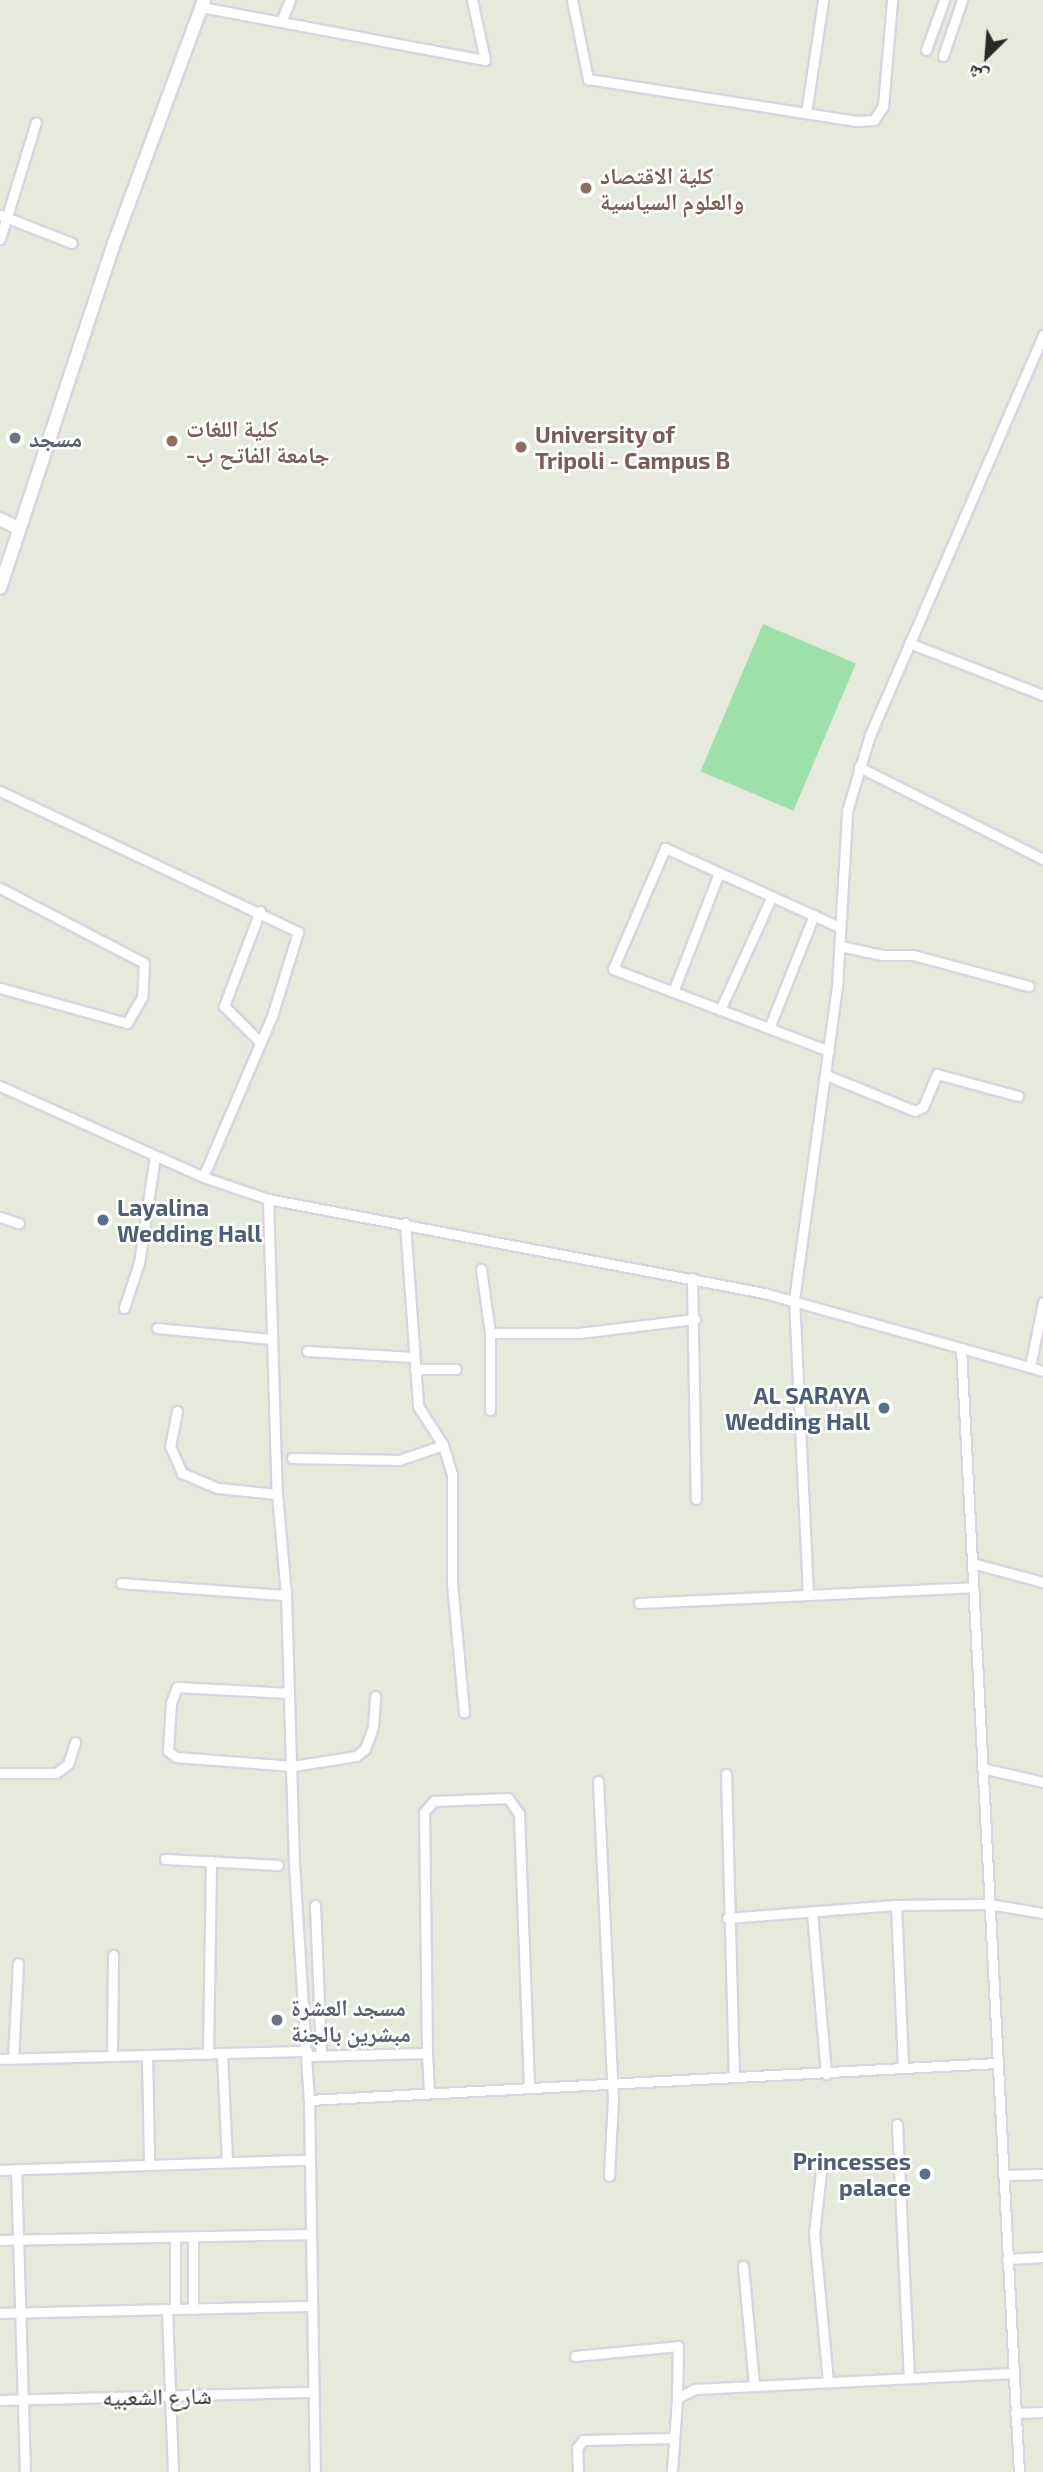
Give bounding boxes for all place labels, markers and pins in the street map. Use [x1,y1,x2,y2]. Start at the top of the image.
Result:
place label: كلية الاقتصاد والعلوم السياسية [600,161,744,215]
marker: كلية الاقتصاد والعلوم السياسية [578,180,594,196]
place label: كلية اللغات -جامعة الفاتح ب [186,414,330,468]
place label: University of Tripoli - Campus B [535,420,730,474]
place label: مسجد [29,424,82,452]
marker: مسجد [7,430,23,446]
marker: كلية اللغات -جامعة الفاتح ب [164,433,180,449]
marker: University of Tripoli - Campus B [513,439,529,455]
place label: Layalina Wedding Hall [117,1193,262,1247]
marker: Layalina Wedding Hall [95,1212,111,1228]
place label: AL SARAYA Wedding Hall [725,1381,870,1435]
marker: AL SARAYA Wedding Hall [876,1400,892,1416]
place label: مسجد العشرة مبشرين بالجنة [291,1993,411,2047]
marker: مسجد العشرة مبشرين بالجنة [269,2012,285,2028]
place label: Princesses palace [793,2147,911,2201]
marker: Princesses palace [917,2166,933,2182]

